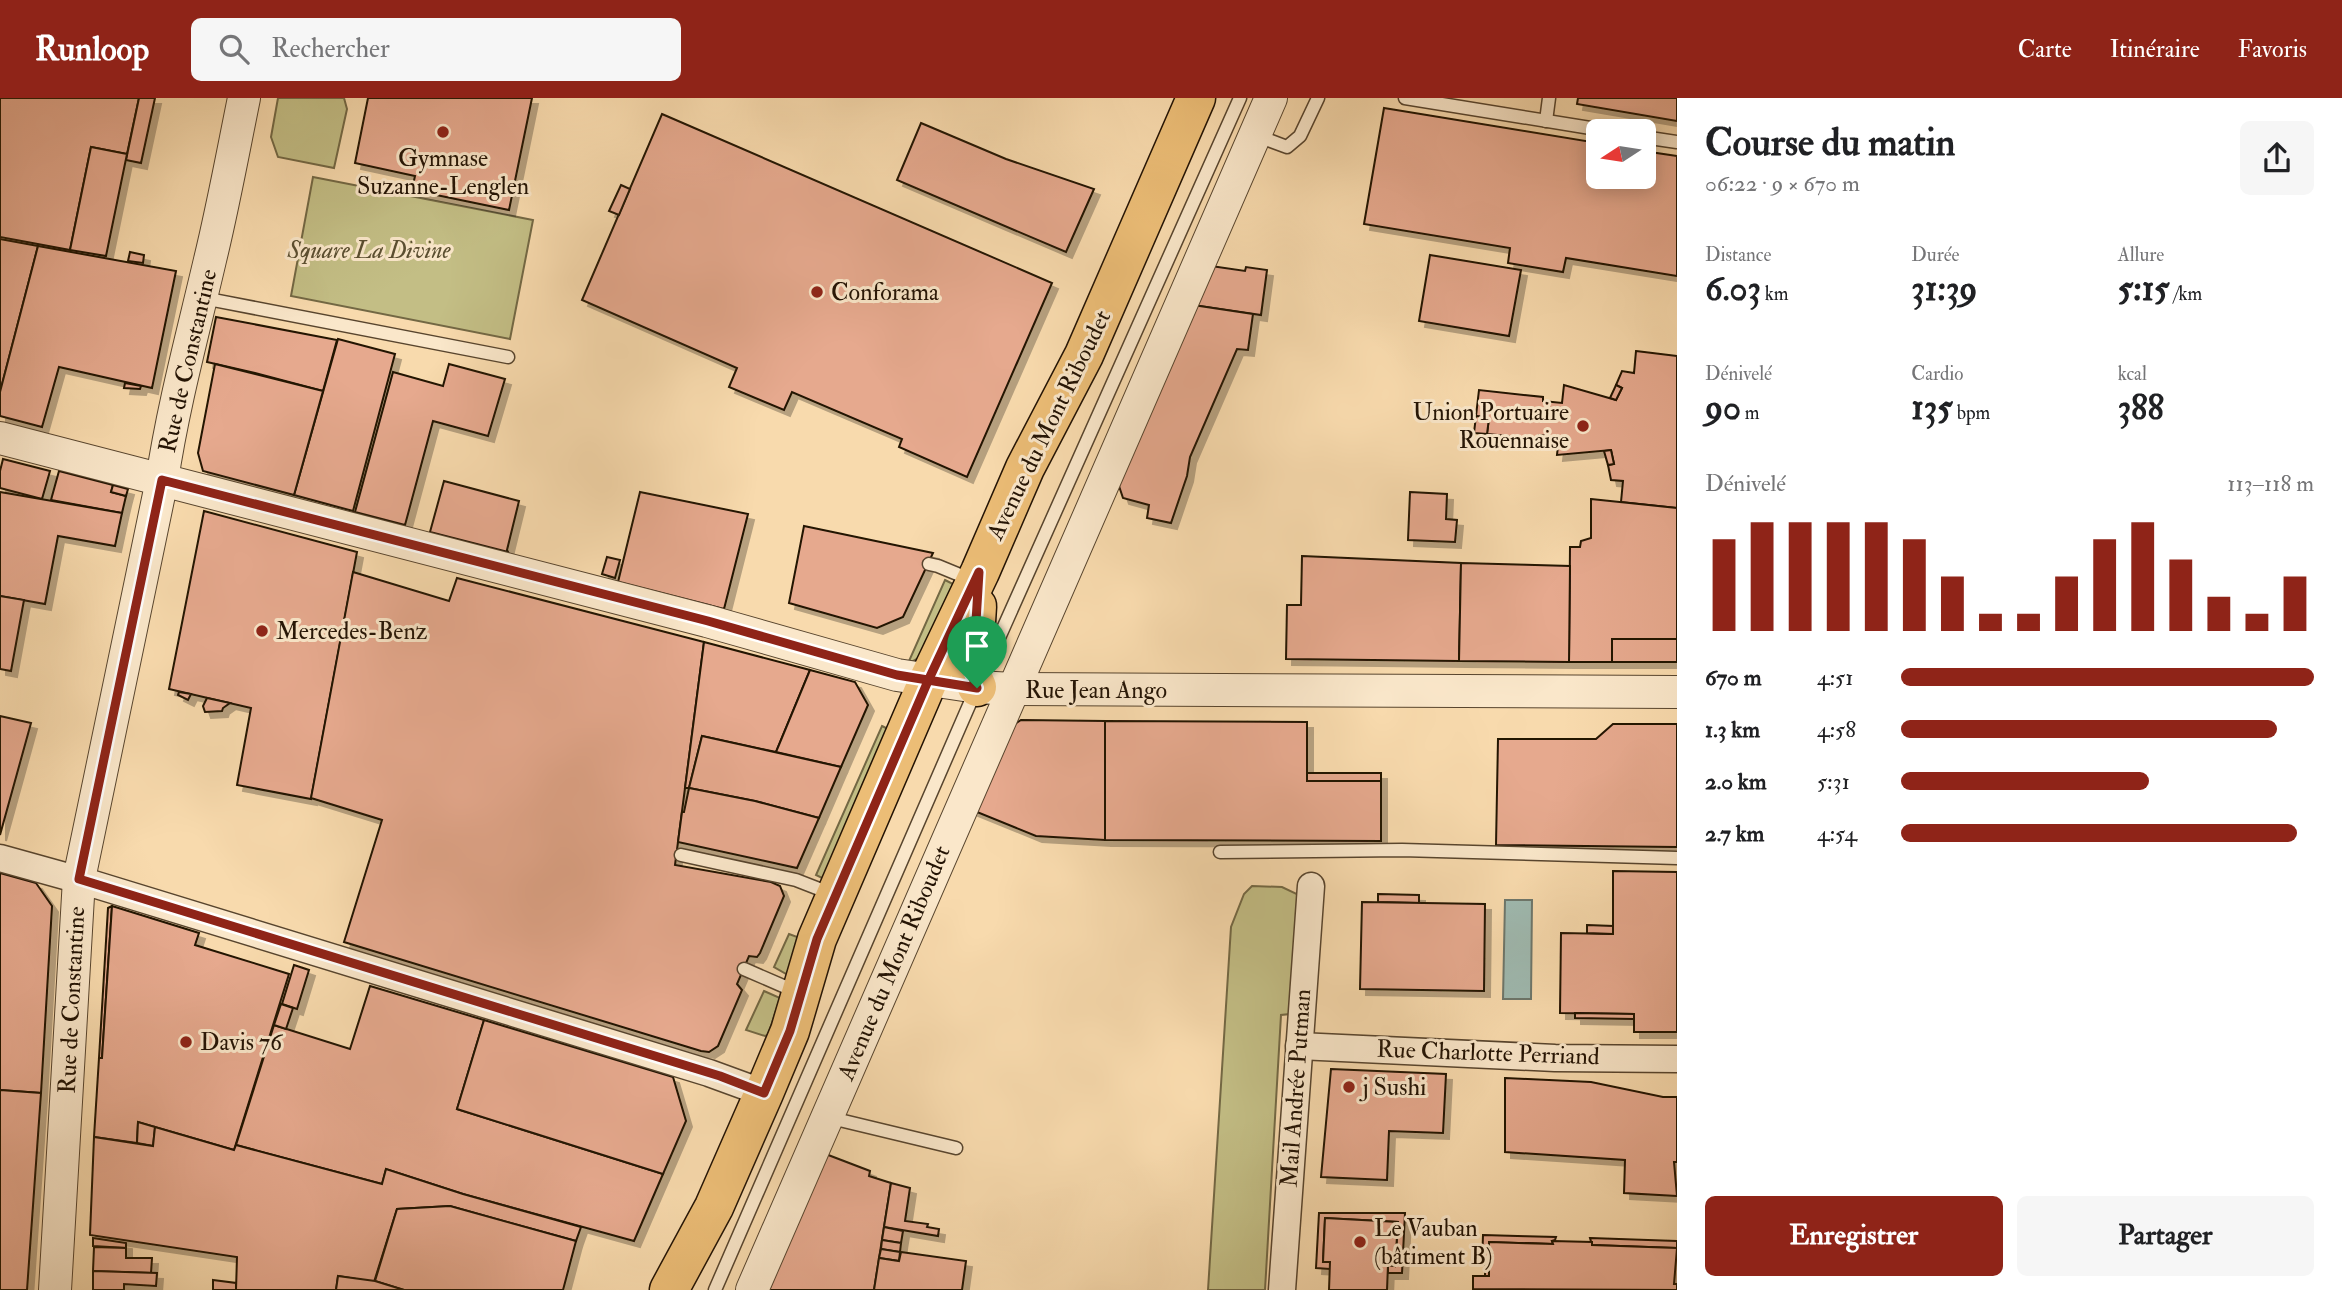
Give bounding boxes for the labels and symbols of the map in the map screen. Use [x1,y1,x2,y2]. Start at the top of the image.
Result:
north arrow [1586,119,1656,189]
marker: Gymnase Suzanne-Lenglen [435,124,451,140]
place label: Gymnase Suzanne-Lenglen [357,143,529,202]
park label: Square La Divine [286,235,452,266]
street label: Rue de Constantine [152,266,224,456]
place label: Conforama [831,277,940,308]
marker: Conforama [809,284,825,300]
street label: Avenue du Mont Riboudet [979,305,1118,546]
place label: Union Portuaire Rouennaise [1413,397,1569,456]
marker: Union Portuaire Rouennaise [1575,418,1591,434]
place label: Mercedes-Benz [276,616,428,647]
pin [947,616,1007,688]
marker: Mercedes-Benz [254,623,270,639]
street label: Rue Jean Ango [1025,675,1167,706]
street label: Avenue du Mont Riboudet [830,841,958,1086]
street label: Rue de Constantine [52,906,92,1094]
street label: Mail Andrée Putman [1274,988,1318,1188]
place label: Davis 76 [200,1027,284,1058]
marker: Davis 76 [178,1034,194,1050]
street label: Rue Charlotte Perriand [1376,1034,1600,1072]
place label: j Sushi [1359,1072,1426,1103]
marker: j Sushi [1341,1079,1357,1095]
place label: Le Vauban (bâtiment B) [1374,1213,1492,1272]
marker: Le Vauban (bâtiment B) [1352,1234,1368,1250]

